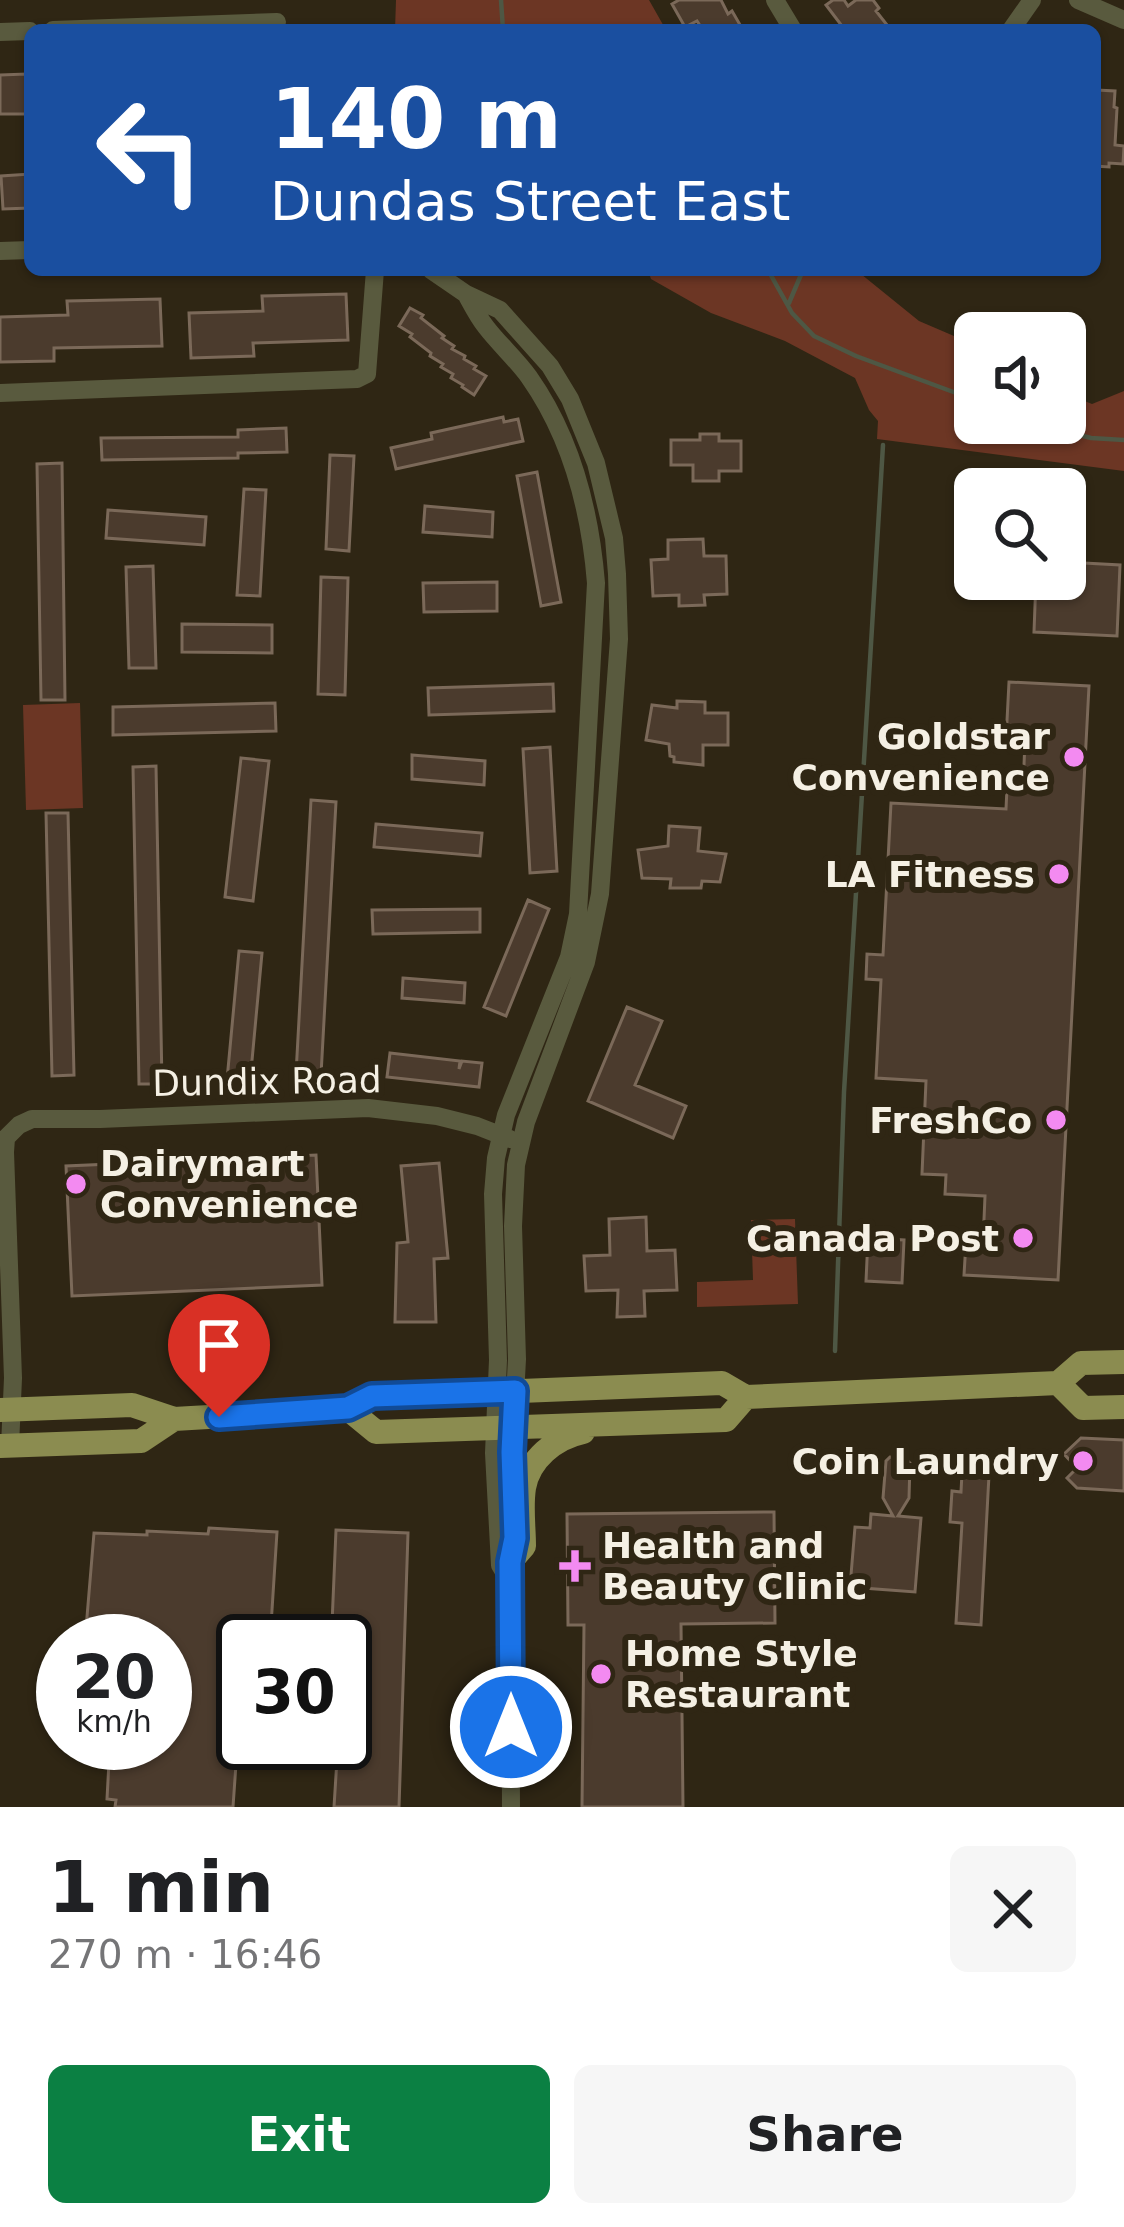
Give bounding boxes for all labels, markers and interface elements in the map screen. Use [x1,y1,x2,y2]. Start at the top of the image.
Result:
text: 140 m [270,70,562,168]
icon: left [72,72,228,228]
text: Dundas Street East [270,170,790,233]
map controls [954,312,1086,600]
button: sound [954,312,1086,444]
button: search [954,468,1086,600]
place label: Goldstar Convenience [792,716,1050,798]
marker: Goldstar Convenience [1061,744,1087,770]
place label: LA Fitness [825,854,1035,895]
marker: LA Fitness [1046,861,1072,887]
street label: Dundix Road [152,1059,382,1104]
place label: FreshCo [869,1100,1032,1141]
marker: FreshCo [1043,1107,1069,1133]
place label: Dairymart Convenience [100,1143,358,1225]
marker: Dairymart Convenience [63,1171,89,1197]
place label: Canada Post [746,1218,999,1259]
marker: Canada Post [1010,1225,1036,1251]
pin [168,1294,270,1417]
icon: arrive [186,1312,252,1378]
place label: Coin Laundry [792,1441,1059,1482]
marker: Coin Laundry [1070,1448,1096,1474]
place label: Health and Beauty Clinic [602,1525,867,1607]
marker: Health and Beauty Clinic [559,1550,591,1582]
speed limit sign: 30 [216,1614,372,1770]
place label: Home Style Restaurant [625,1633,858,1715]
text: 20 [72,1642,156,1712]
marker: Home Style Restaurant [588,1661,614,1687]
position arrow [448,1664,574,1790]
text: km/h [76,1704,152,1739]
text: 1 min [48,1845,274,1929]
button: close [950,1846,1076,1972]
text: 270 m · 16:46 [48,1932,322,1977]
button: Exit [48,2065,550,2203]
button: Share [574,2065,1076,2203]

